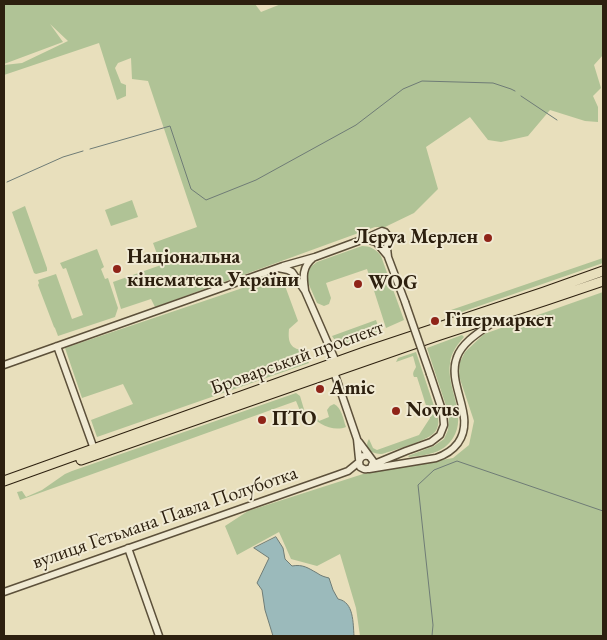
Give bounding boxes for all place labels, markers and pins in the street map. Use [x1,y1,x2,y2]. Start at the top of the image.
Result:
place label: Леруа Мерлен [354,226,478,250]
marker: Леруа Мерлен [482,232,494,244]
place label: Національна кінематека України [127,246,299,293]
marker: Національна кінематека України [111,263,123,275]
place label: WOG [368,272,418,296]
marker: WOG [352,278,364,290]
place label: Гіпермаркет [445,309,553,333]
marker: Гіпермаркет [429,315,441,327]
place label: Amic [330,377,375,401]
marker: Amic [314,383,326,395]
place label: Novus [406,399,459,423]
marker: Novus [390,405,402,417]
place label: ПТО [272,408,316,432]
marker: ПТО [256,414,268,426]

